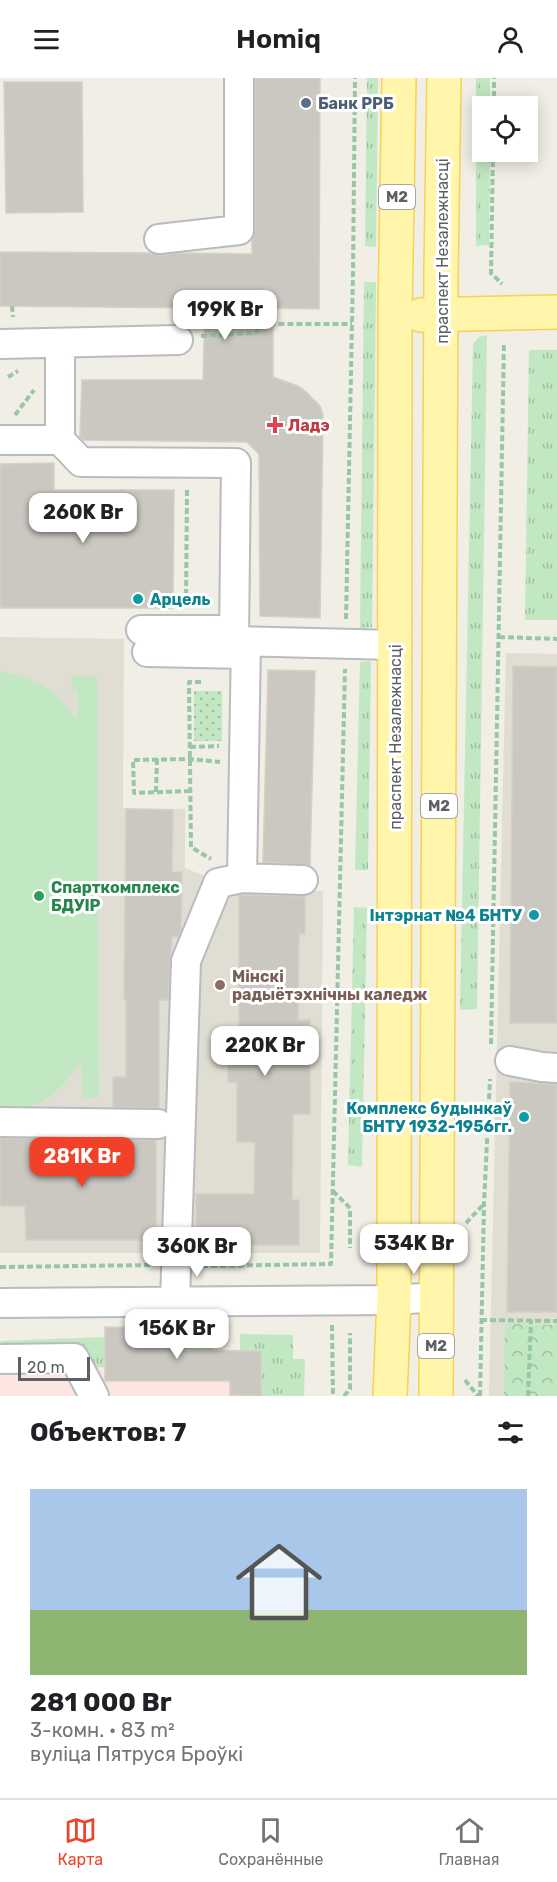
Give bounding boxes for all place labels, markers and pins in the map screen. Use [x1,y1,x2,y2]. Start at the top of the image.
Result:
place label: Банк РРБ [318,94,394,113]
marker: Банк РРБ [299,96,313,110]
pin: 199K Br [170,290,280,341]
marker: Ладэ [266,416,284,434]
place label: Ладэ [288,416,330,435]
pin: 260K Br [28,493,138,544]
place label: Арцель [150,590,210,609]
marker: Арцель [131,592,145,606]
place label: Спарткомплекс БДУІР [51,878,180,915]
marker: Спарткомплекс БДУІР [32,889,46,903]
place label: Інтэрнат №4 БНТУ [370,906,523,925]
marker: Інтэрнат №4 БНТУ [527,908,541,922]
place label: Мінскі радыётэхнічны каледж [232,967,428,1004]
marker: Мінскі радыётэхнічны каледж [213,978,227,992]
pin: 220K Br [210,1026,320,1077]
place label: Комплекс будынкаў БНТУ 1932-1956гг. [346,1099,513,1136]
marker: Комплекс будынкаў БНТУ 1932-1956гг. [517,1110,531,1124]
pin: 281K Br [27,1137,137,1188]
pin: 534K Br [359,1224,469,1275]
pin: 360K Br [142,1227,252,1278]
pin: 156K Br [122,1309,232,1360]

